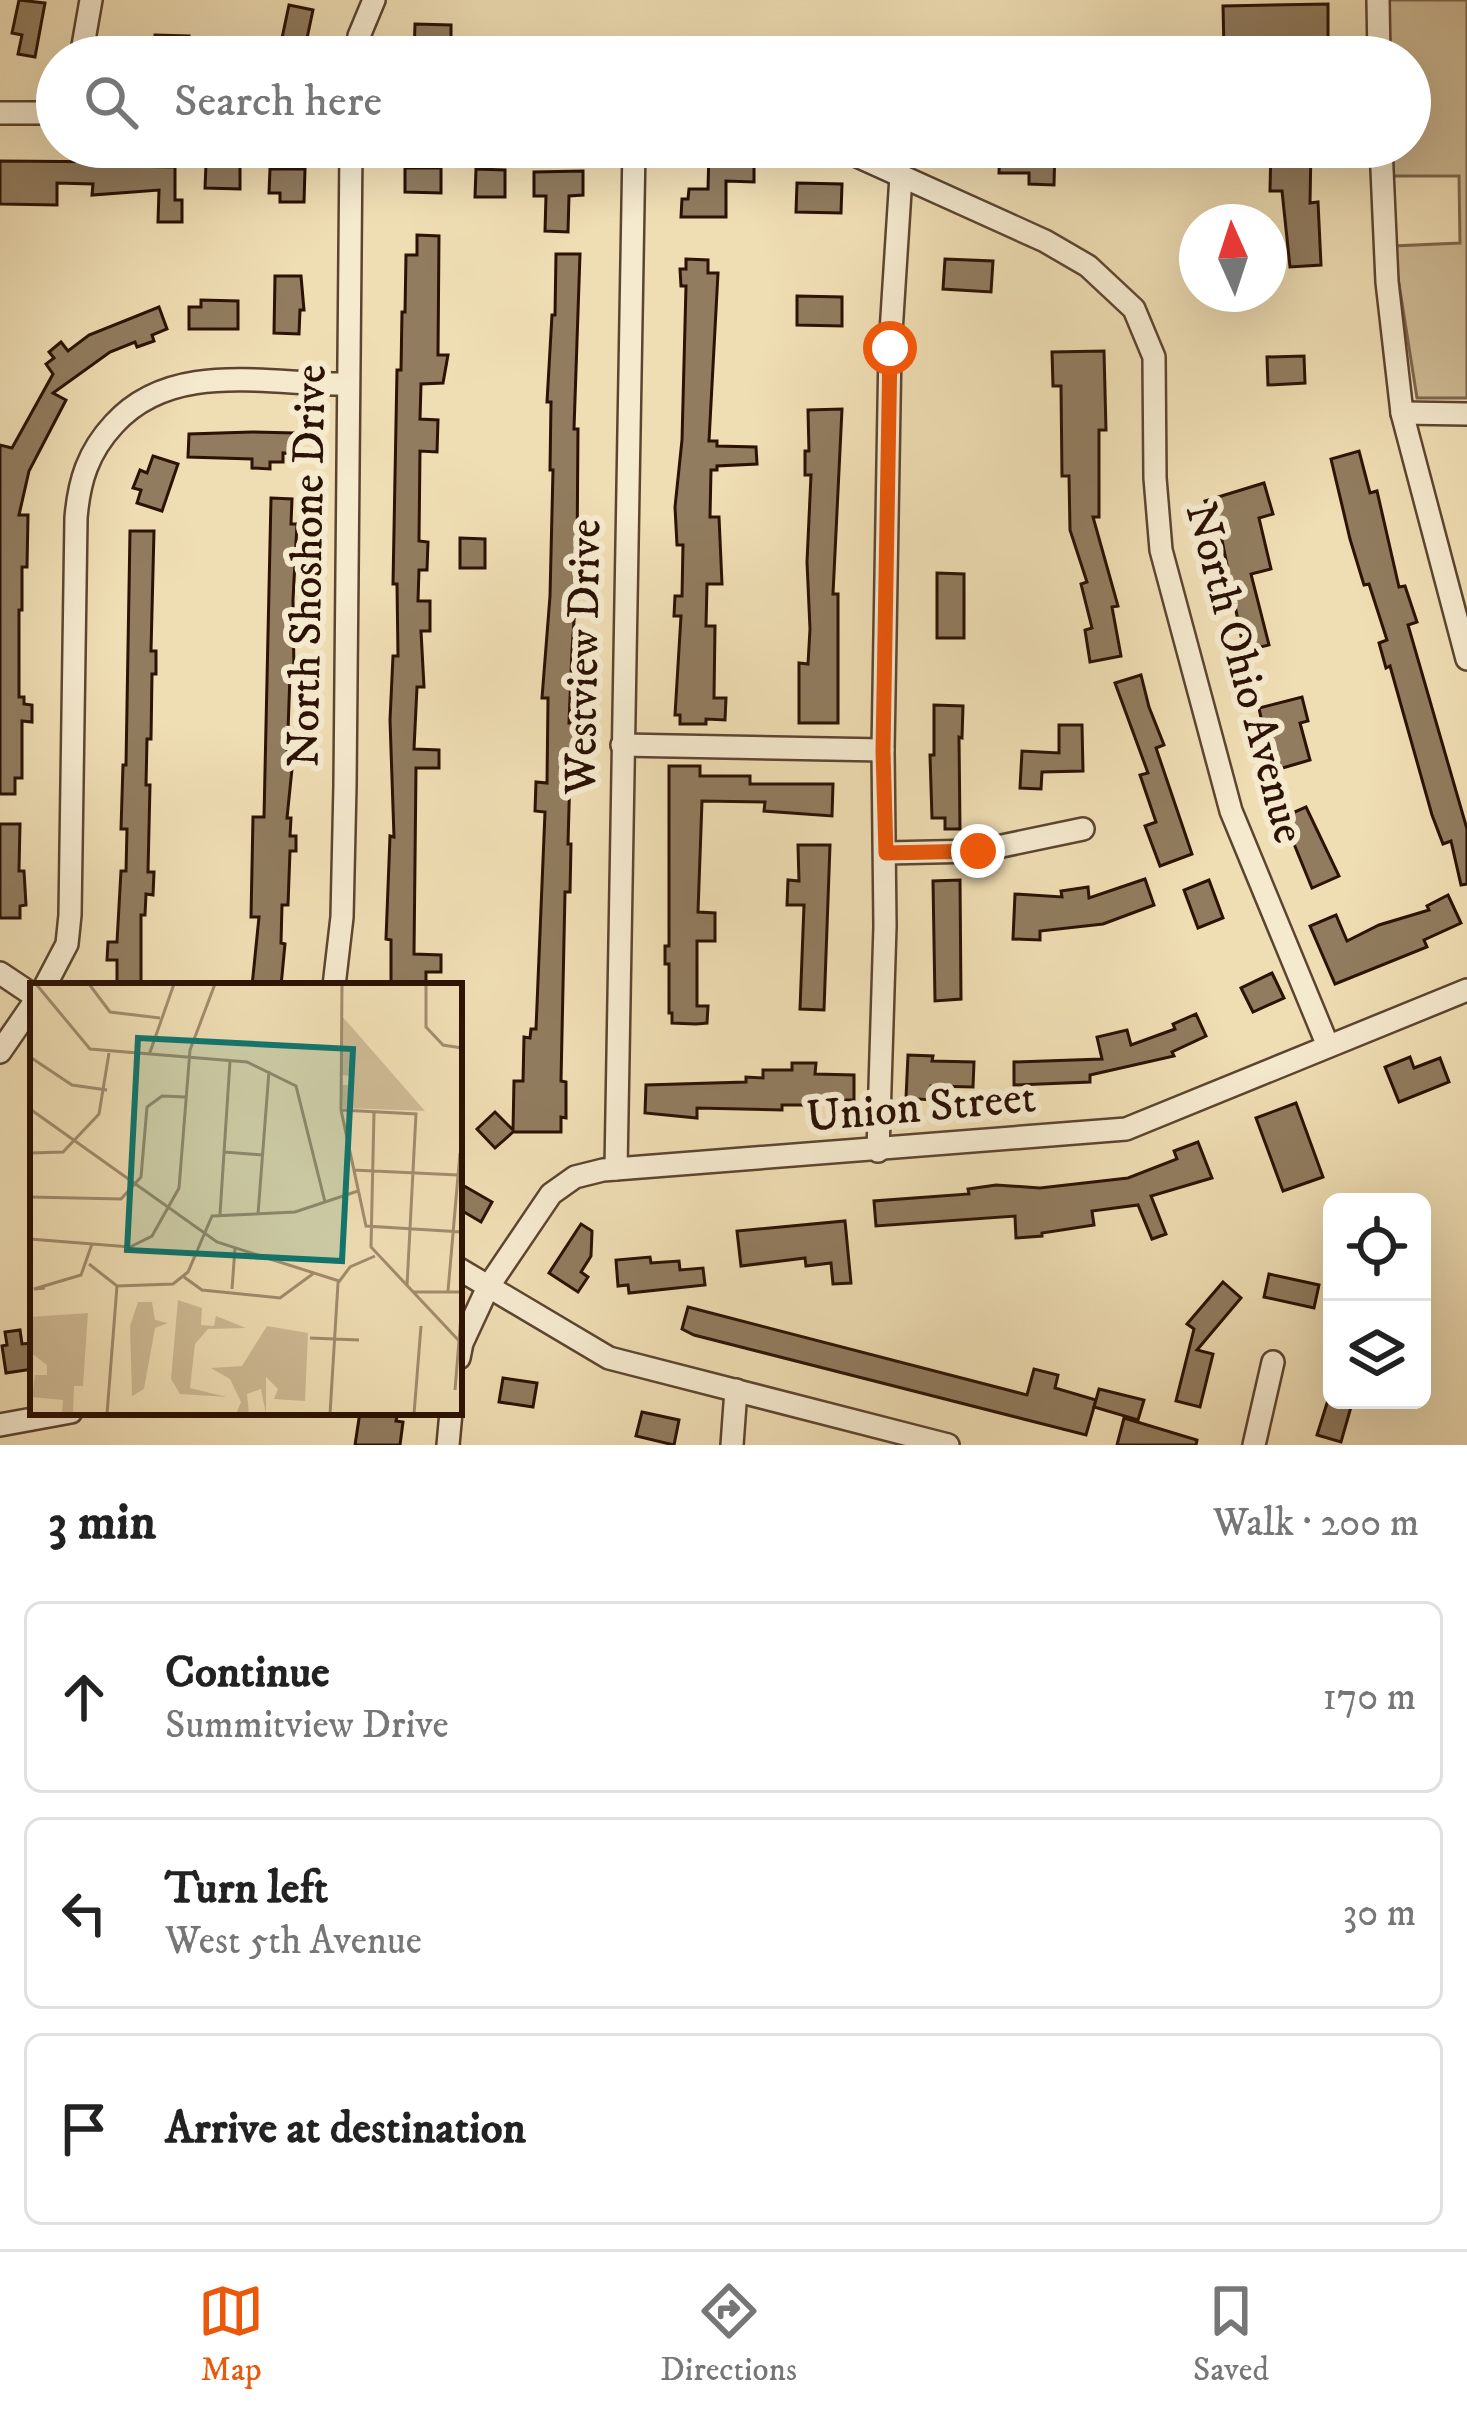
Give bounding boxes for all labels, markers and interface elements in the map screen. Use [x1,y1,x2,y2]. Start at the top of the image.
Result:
search box [36,36,1431,168]
icon: search [78,69,144,135]
text: Search here [174,74,382,130]
north arrow [1179,204,1287,312]
route start [863,321,917,375]
street label: North Shoshone Drive [276,364,340,768]
street label: North Ohio Avenue [1172,497,1316,849]
street label: Westview Drive [554,519,614,796]
route end [951,824,1005,878]
inset map [30,983,462,1415]
street label: Union Street [804,1070,1038,1146]
map controls [1323,1193,1431,1409]
button: locate [1323,1193,1431,1301]
button: layers [1323,1301,1431,1409]
text: 3 min [48,1491,156,1555]
text: Walk · 200 m [1213,1499,1419,1548]
text: Continue [165,1645,330,1701]
icon: ahead [51,1664,117,1730]
text: 170 m [1322,1673,1416,1722]
text: Summitview Drive [165,1701,449,1750]
text: Turn left [165,1861,328,1917]
icon: left [51,1880,117,1946]
text: 30 m [1343,1889,1416,1938]
text: West 5th Avenue [165,1917,422,1966]
icon: arrive [51,2096,117,2162]
text: Arrive at destination [165,2101,526,2157]
tab: Map [198,2278,264,2391]
tab: Directions [660,2278,797,2391]
tab: Saved [1193,2278,1269,2391]

